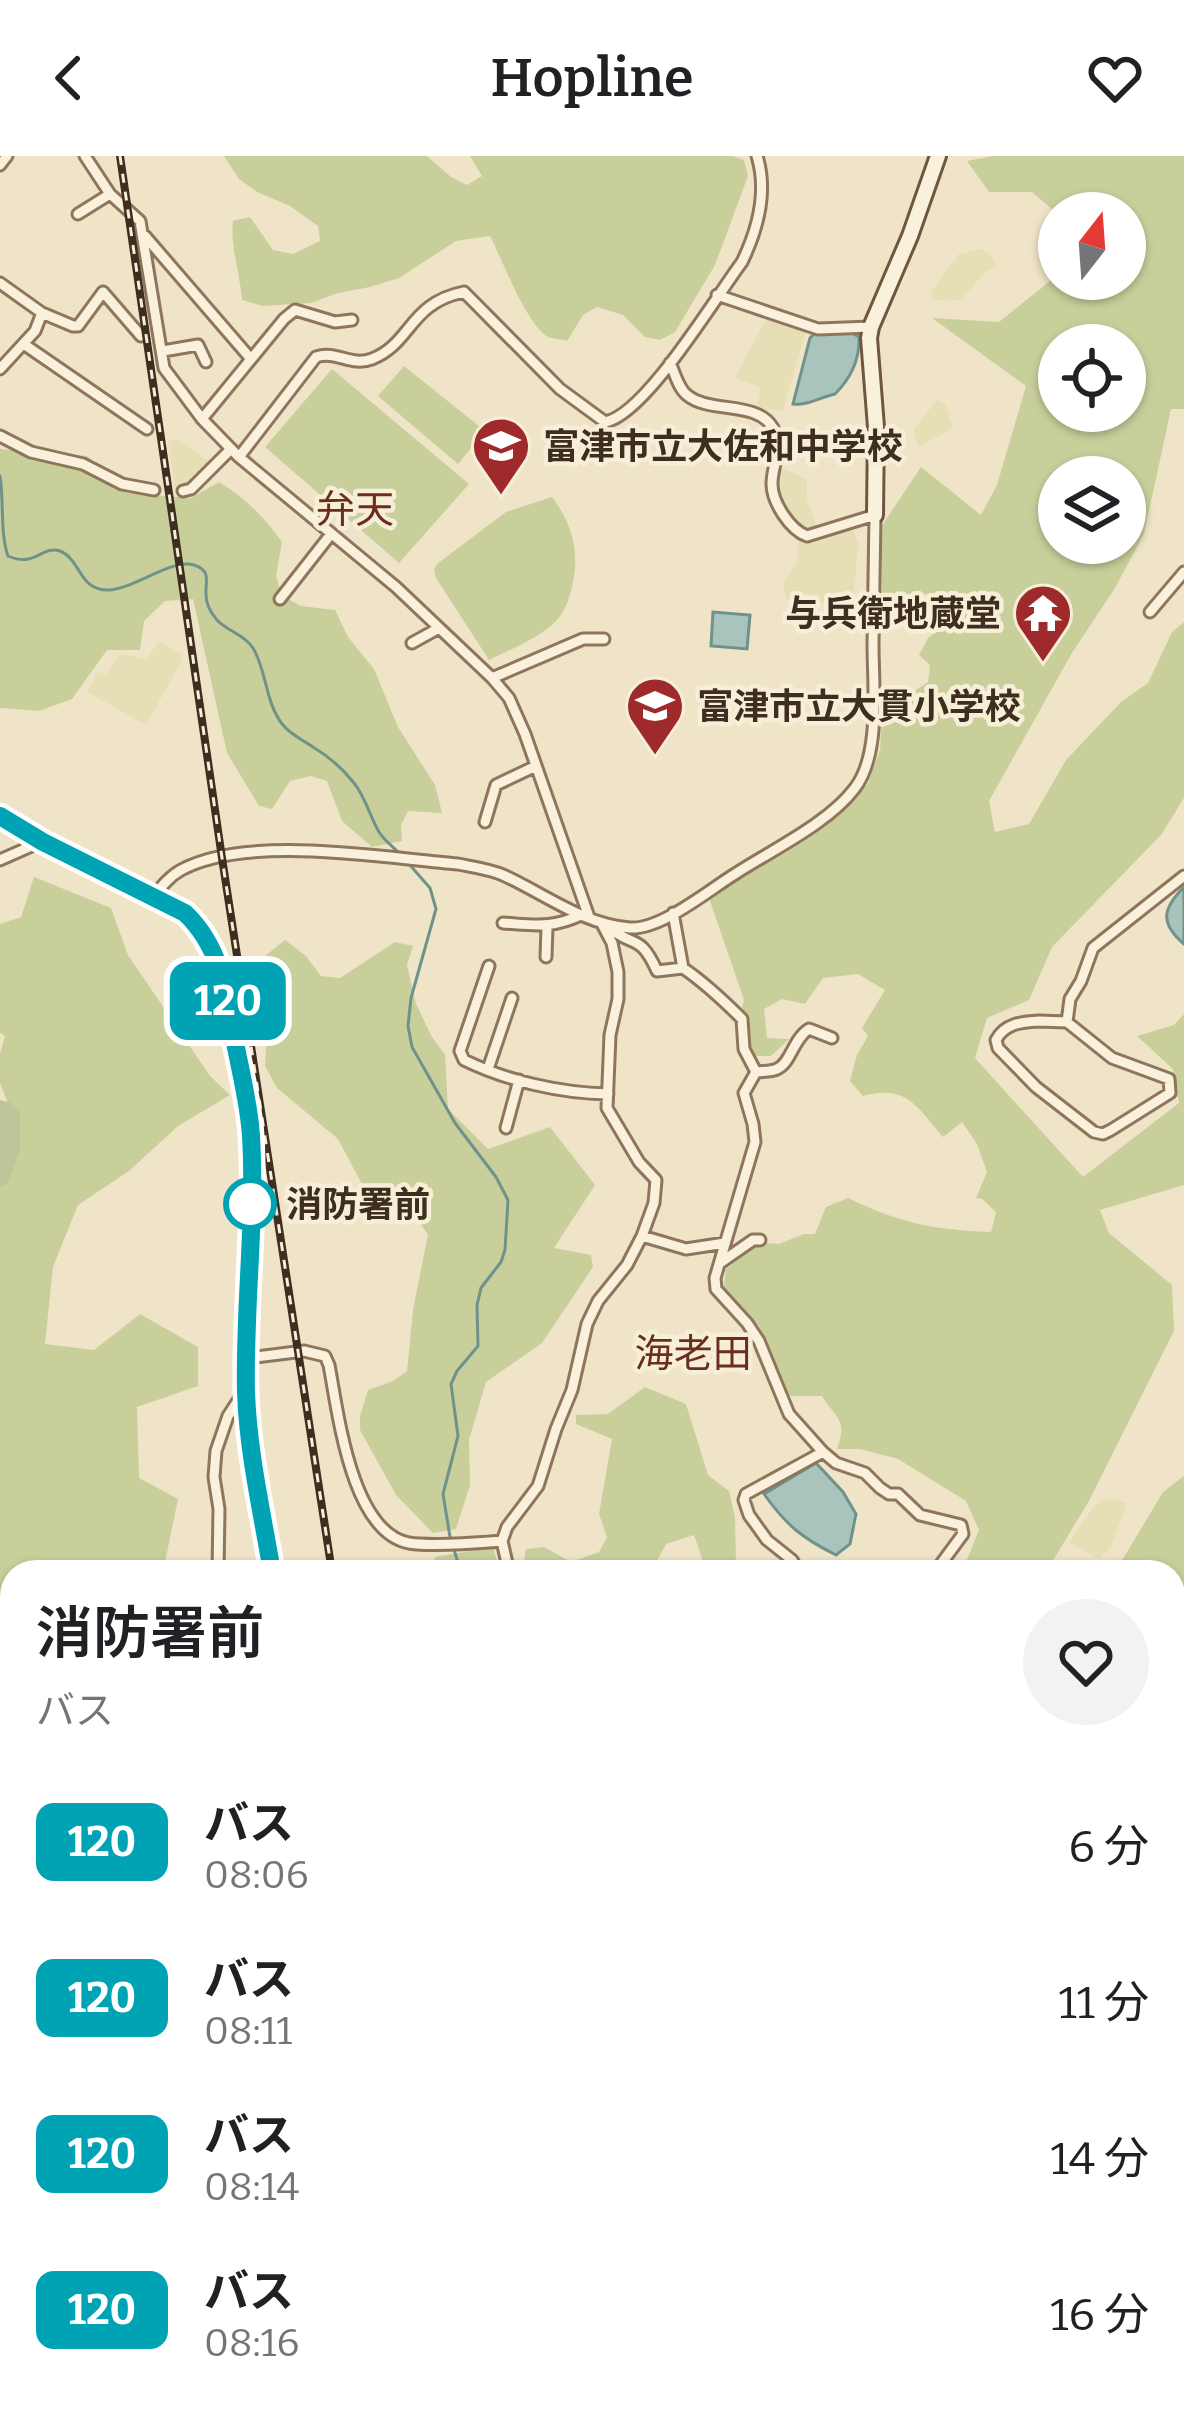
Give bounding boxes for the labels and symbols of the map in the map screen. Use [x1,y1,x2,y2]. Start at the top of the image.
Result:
north arrow [1038,192,1146,300]
school or university icon: 富津市立大佐和中学校 [470,415,532,497]
place label: 富津市立大佐和中学校 [543,425,903,469]
district label: 弁天 [316,487,394,533]
temple icon: 与兵衛地蔵堂 [1012,582,1074,664]
place label: 与兵衛地蔵堂 [785,592,1001,636]
school or university icon: 富津市立大貫小学校 [624,675,686,757]
place label: 富津市立大貫小学校 [697,685,1021,729]
line badge: 120 [159,962,297,1040]
marker: 消防署前 [225,1179,275,1229]
place label: 消防署前 [286,1183,430,1227]
district label: 海老田 [634,1331,752,1377]

